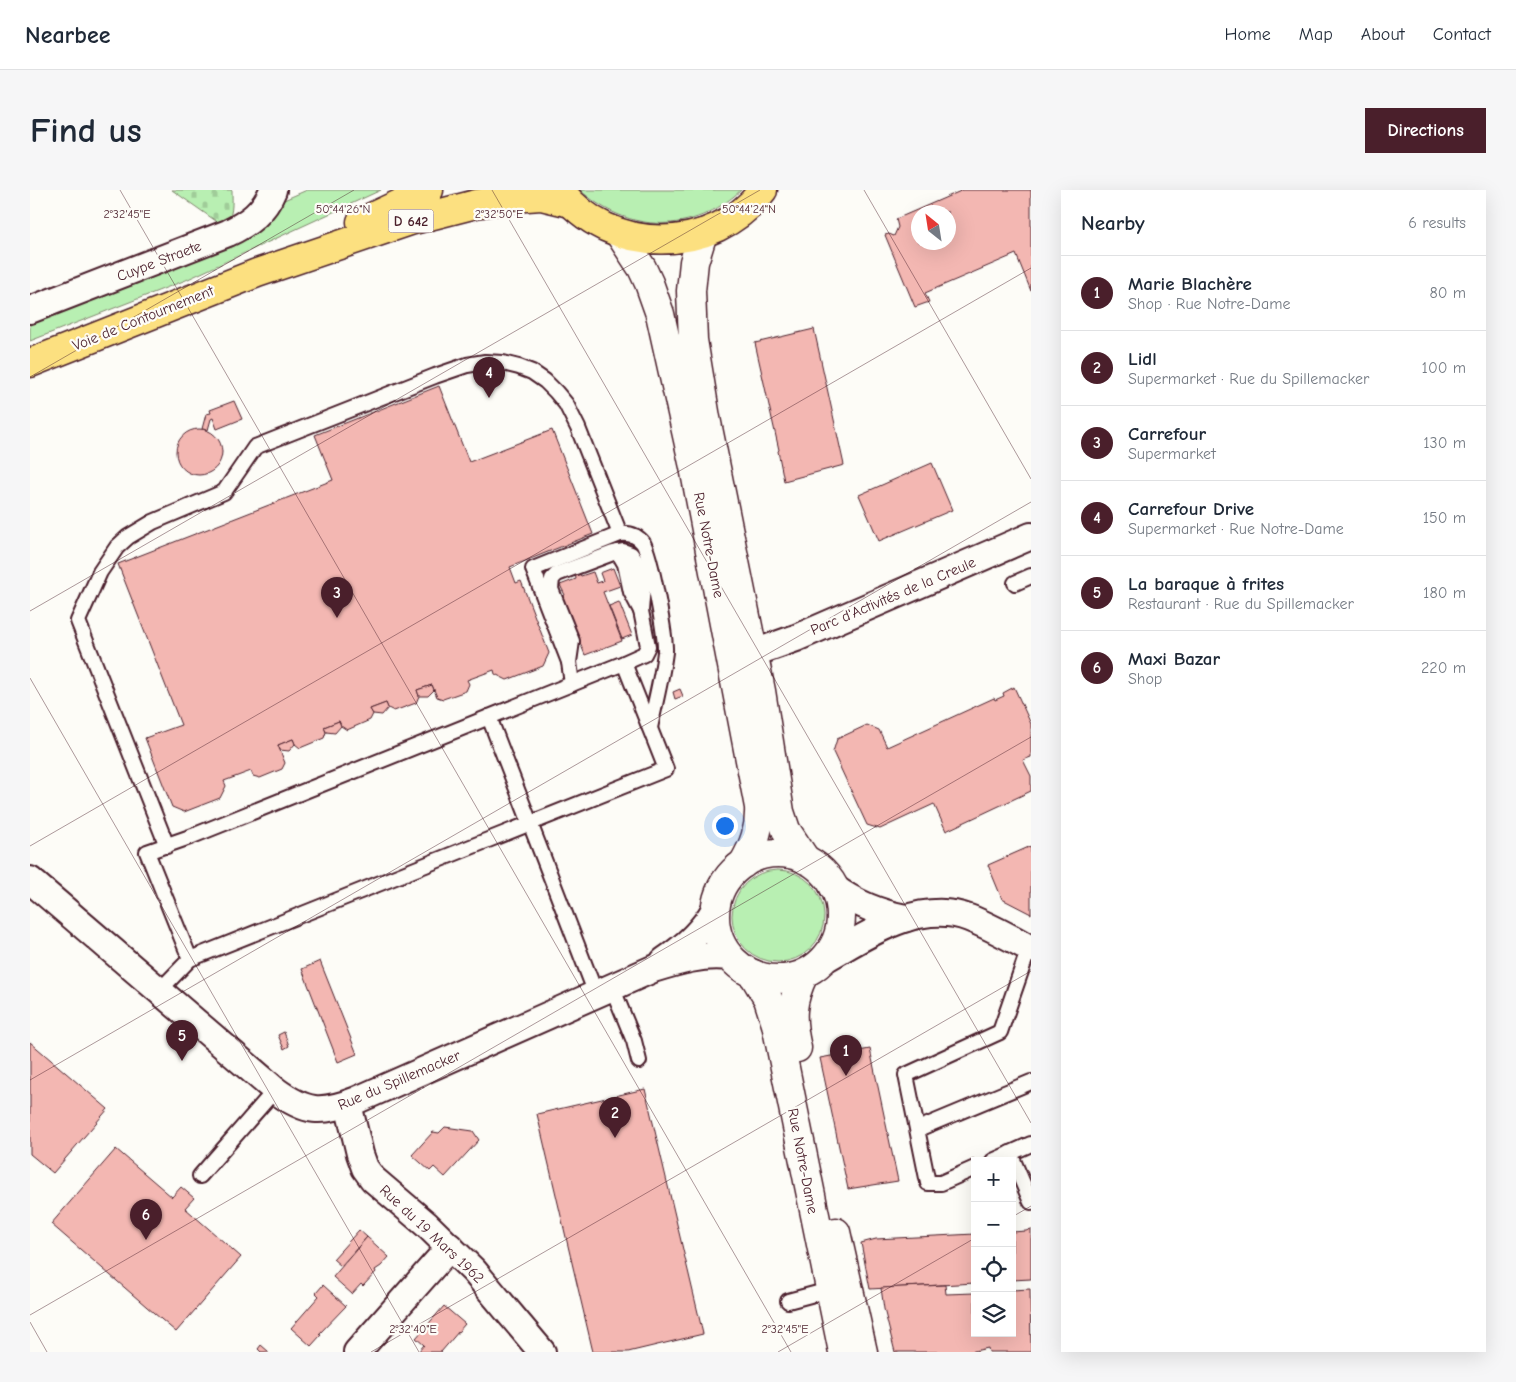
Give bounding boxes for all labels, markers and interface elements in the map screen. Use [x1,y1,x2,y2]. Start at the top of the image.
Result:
text: Nearbee [25,21,110,49]
text: Home [1224,24,1271,45]
text: Map [1299,24,1333,45]
text: About [1361,24,1405,45]
text: Contact [1433,24,1491,45]
button: Directions [1365,108,1486,153]
text: Find us [30,110,142,151]
text: 50°44'26"N [316,202,370,216]
text: 50°44'24"N [722,202,776,216]
north arrow [911,205,956,250]
text: 2°32'45"E [104,207,150,221]
text: 2°32'50"E [475,207,523,221]
road number: D 642 [388,210,434,232]
text: Nearby [1081,211,1145,235]
text: 6 results [1408,214,1466,232]
street label: Cuype Straete [114,236,204,285]
text: Marie Blachère [1128,273,1252,295]
street label: Voie de Contournement [70,281,217,355]
text: 1 [1094,284,1100,302]
text: 80 m [1429,284,1466,302]
text: Shop · Rue Notre-Dame [1128,295,1290,313]
text: Lidl [1128,348,1157,370]
pin: 4 [473,357,505,398]
text: 2 [1093,359,1101,377]
text: 100 m [1422,359,1466,377]
text: Supermarket · Rue du Spillemacker [1128,370,1369,388]
text: Carrefour [1128,423,1206,445]
text: 3 [1093,434,1101,452]
text: 130 m [1423,434,1466,452]
text: Supermarket [1128,445,1216,463]
street label: Rue Notre-Dame [690,491,728,600]
text: Carrefour Drive [1128,498,1254,520]
text: 4 [1093,509,1101,527]
text: 150 m [1423,509,1466,527]
text: Supermarket · Rue Notre-Dame [1128,520,1344,538]
street label: Parc d'Activités de la Creule [808,553,979,639]
text: La baraque à frites [1128,573,1284,595]
pin: 3 [321,577,353,618]
text: 5 [1093,584,1101,602]
text: 180 m [1423,584,1466,602]
text: Restaurant · Rue du Spillemacker [1128,595,1354,613]
text: Maxi Bazar [1128,648,1220,670]
text: 6 [1093,659,1101,677]
text: 220 m [1421,659,1466,677]
text: Shop [1128,670,1162,688]
your location [712,813,738,839]
pin: 5 [166,1020,198,1061]
pin: 1 [830,1035,862,1076]
street label: Rue du Spillemacker [335,1046,463,1114]
pin: 2 [599,1097,631,1138]
street label: Rue Notre-Dame [784,1107,822,1216]
map controls [971,1157,1016,1337]
button: + [971,1157,1016,1202]
street label: Rue du 19 Mars 1962 [376,1181,488,1287]
pin: 6 [130,1199,162,1240]
button: − [971,1202,1016,1247]
button: locate [971,1247,1016,1292]
button: layers [971,1292,1016,1337]
text: 2°32'40"E [389,1322,437,1336]
text: 2°32'45"E [762,1322,808,1336]

